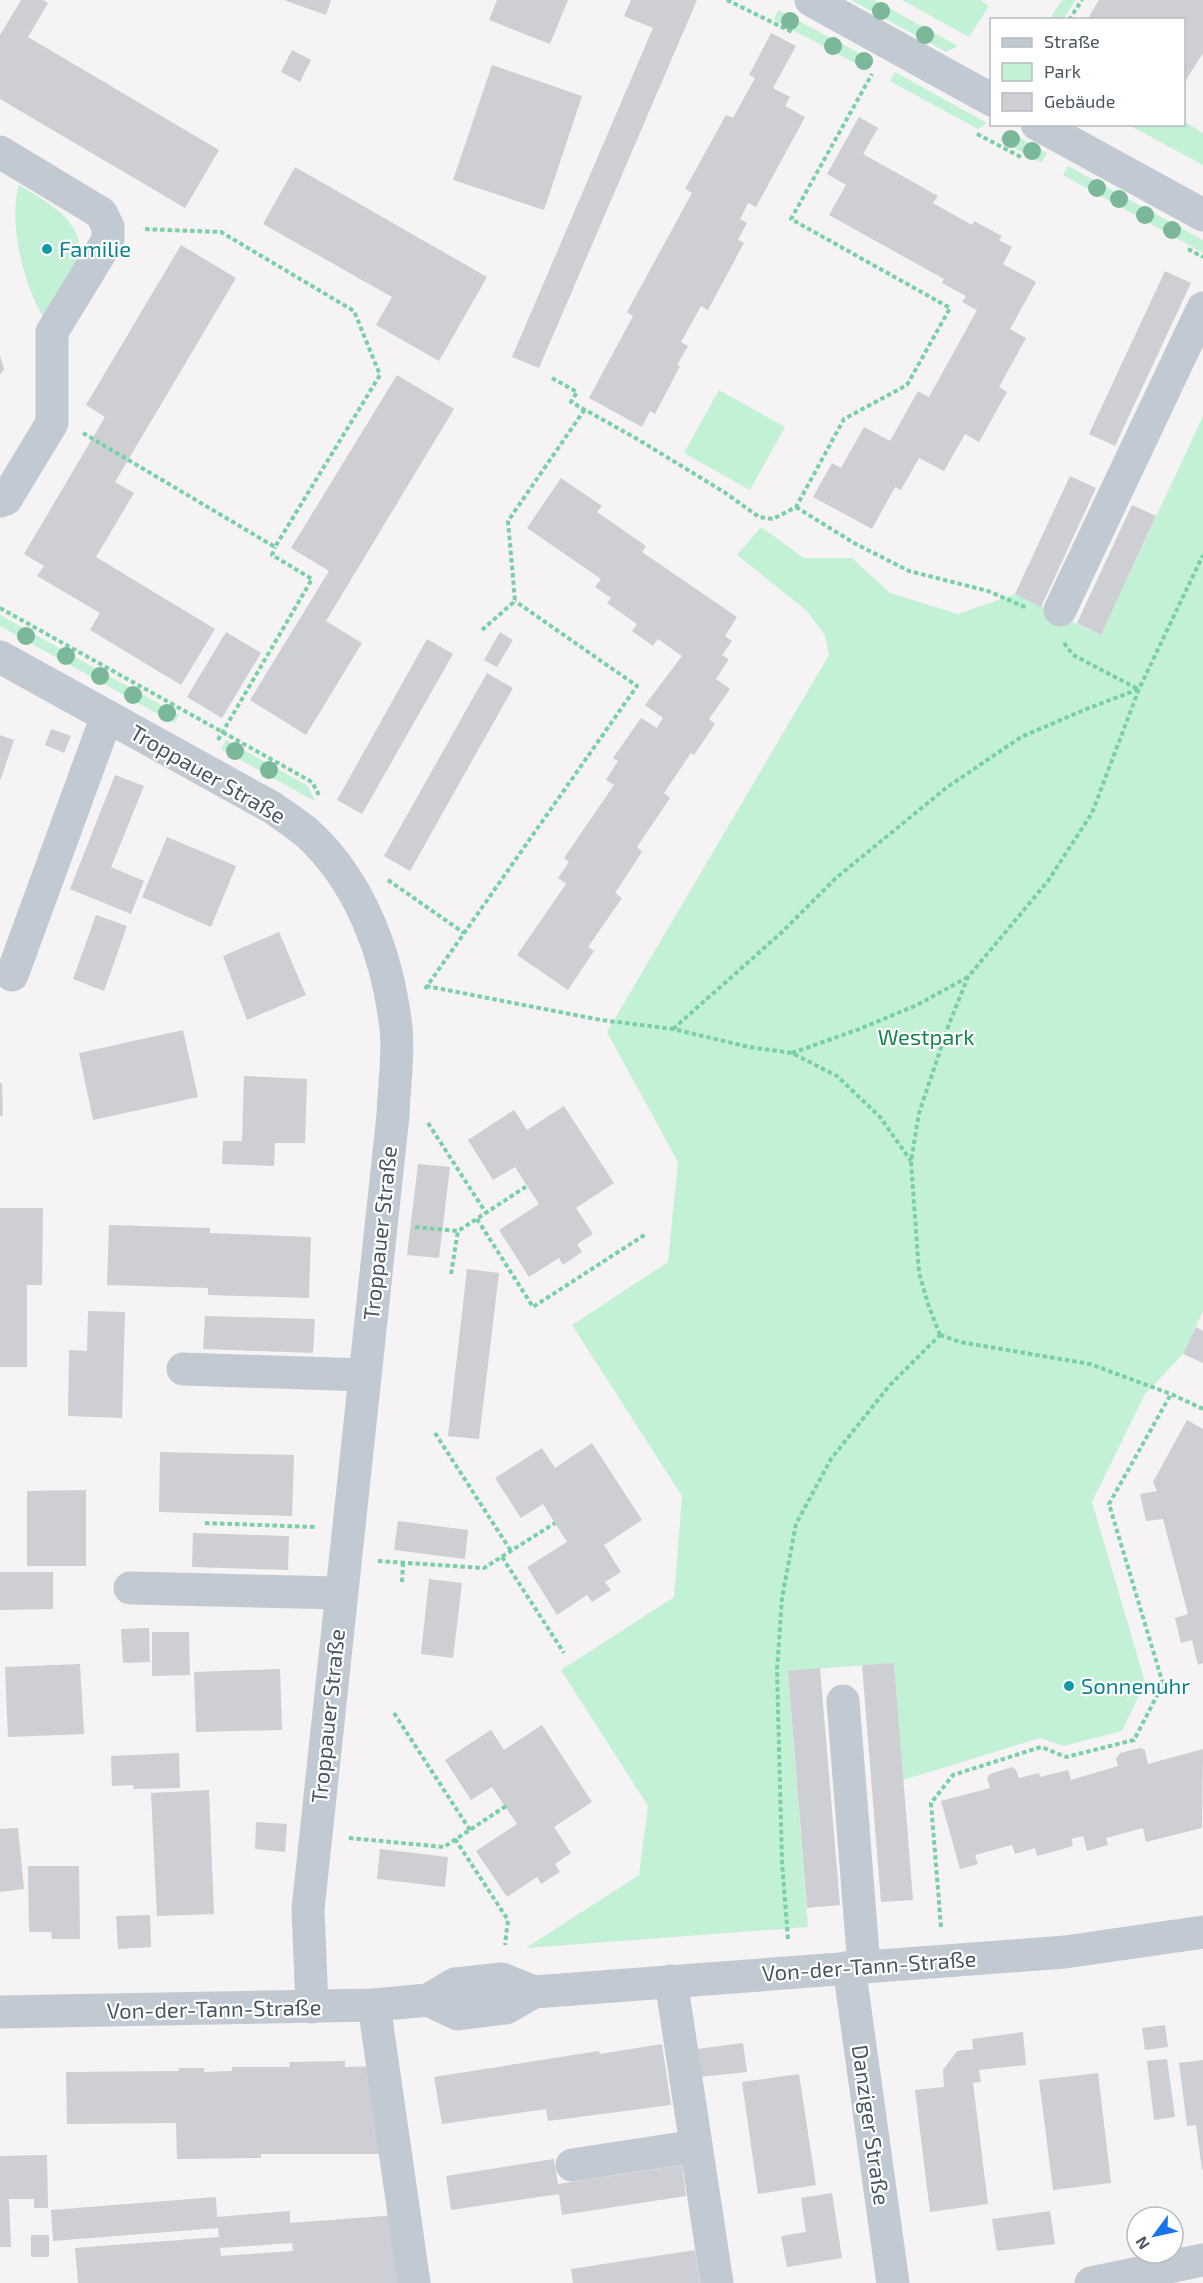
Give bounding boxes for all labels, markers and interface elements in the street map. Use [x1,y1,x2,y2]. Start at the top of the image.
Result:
legend [990,18,1185,126]
text: Straße [1044,30,1100,52]
text: Park [1044,60,1081,82]
text: Gebäude [1044,90,1115,112]
place label: Familie [59,235,131,261]
marker: Familie [40,242,54,256]
street label: Troppauer Straße [126,718,291,828]
park label: Westpark [878,1023,974,1049]
street label: Troppauer Straße [357,1144,401,1321]
street label: Troppauer Straße [305,1627,349,1804]
place label: Sonnenuhr [1081,1672,1190,1698]
marker: Sonnenuhr [1062,1679,1076,1693]
street label: Von-der-Tann-Straße [761,1945,977,1985]
street label: Von-der-Tann-Straße [106,1993,322,2023]
street label: Danziger Straße [848,2043,896,2207]
north arrow [1125,2205,1185,2265]
text: N [1131,2233,1153,2253]

